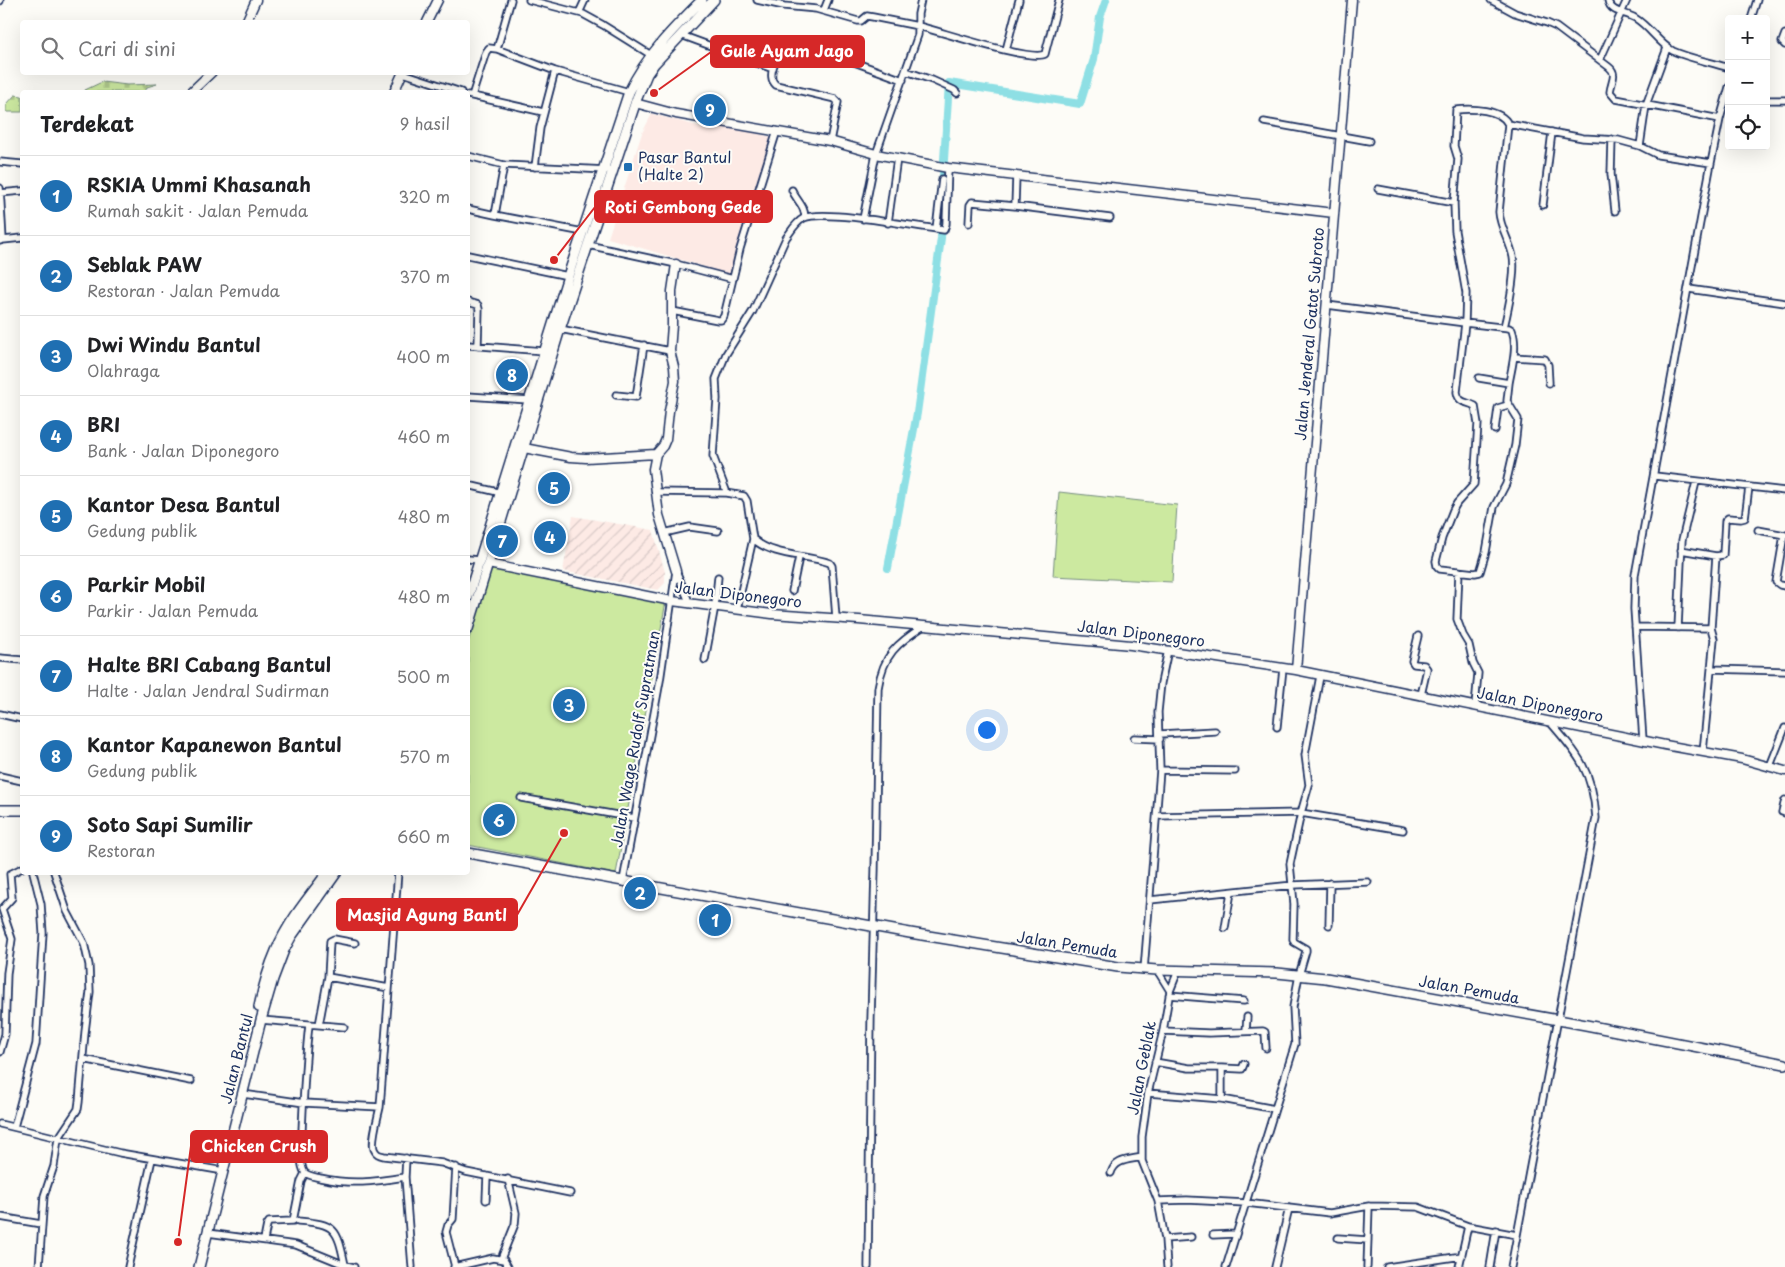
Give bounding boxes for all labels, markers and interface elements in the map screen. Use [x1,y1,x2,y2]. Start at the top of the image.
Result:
map controls [1725,15,1770,150]
button: + [1725,15,1770,60]
search box [20,20,470,75]
icon: search [38,34,66,62]
text: Cari di sini [78,34,176,62]
callout: Gule Ayam Jago [711,36,864,67]
text: Gule Ayam Jago [720,38,854,62]
button: − [1725,60,1770,105]
pin: 9 [694,91,726,129]
button: locate [1725,105,1770,150]
text: Terdekat [40,107,134,139]
text: 9 hasil [400,111,450,135]
place label: Pasar Bantul (Halte 2) [638,145,731,185]
marker: Pasar Bantul (Halte 2) [622,161,634,173]
text: RSKIA Ummi Khasanah [87,170,311,198]
text: 1 [52,184,60,208]
text: 320 m [399,184,450,208]
callout: Roti Gembong Gede [595,191,772,222]
text: Roti Gembong Gede [605,194,761,218]
text: Rumah sakit · Jalan Pemuda [87,198,308,222]
street label: Jalan Jenderal Gatot Subroto [1288,226,1329,442]
text: Seblak PAW [87,250,202,278]
text: 2 [50,264,62,288]
text: 370 m [400,264,450,288]
text: Restoran · Jalan Pemuda [87,278,280,302]
text: Dwi Windu Bantul [87,330,261,358]
text: 3 [51,344,61,368]
text: 400 m [397,344,450,368]
pin: 8 [496,356,528,394]
text: Olahraga [87,358,160,382]
text: BRI [87,410,120,438]
text: 4 [51,424,61,448]
text: 460 m [398,424,450,448]
text: Bank · Jalan Diponegoro [87,438,279,462]
pin: 5 [538,469,570,507]
text: Kantor Desa Bantul [87,490,280,518]
text: 5 [51,504,61,528]
text: 480 m [398,504,450,528]
text: Gedung publik [87,518,197,542]
pin: 4 [534,518,566,556]
pin: 7 [486,522,518,560]
text: Parkir Mobil [87,570,205,598]
street label: Jalan Diponegoro [673,574,803,613]
text: 6 [50,584,62,608]
text: 480 m [398,584,450,608]
text: Parkir · Jalan Pemuda [87,598,258,622]
street label: Jalan Diponegoro [1076,613,1206,652]
street label: Jalan Wage Rudolf Supratman [604,629,665,849]
text: Halte BRI Cabang Bantul [87,650,331,678]
text: 7 [51,664,61,688]
text: 500 m [397,664,450,688]
text: Halte · Jalan Jendral Sudirman [87,678,329,702]
street label: Jalan Diponegoro [1475,680,1606,727]
pin: 3 [553,686,585,724]
your location [974,717,1000,743]
text: Kantor Kapanewon Bantul [87,730,341,758]
text: 8 [51,744,61,768]
text: 570 m [399,744,450,768]
text: Gedung publik [87,758,197,782]
pin: 6 [483,801,515,839]
text: Soto Sapi Sumilir [87,810,253,838]
text: 9 [51,824,61,848]
text: 660 m [397,824,450,848]
text: Restoran [87,838,155,862]
pin: 2 [624,874,656,912]
callout: Masjid Agung Bantl [337,899,517,930]
pin: 1 [699,901,731,939]
text: Masjid Agung Bantl [347,902,507,926]
street label: Jalan Pemuda [1015,924,1120,963]
street label: Jalan Pemuda [1417,968,1522,1009]
street label: Jalan Bantul [213,1011,258,1106]
street label: Jalan Geblak [1120,1019,1161,1117]
callout: Chicken Crush [191,1131,327,1162]
text: Chicken Crush [201,1133,317,1157]

